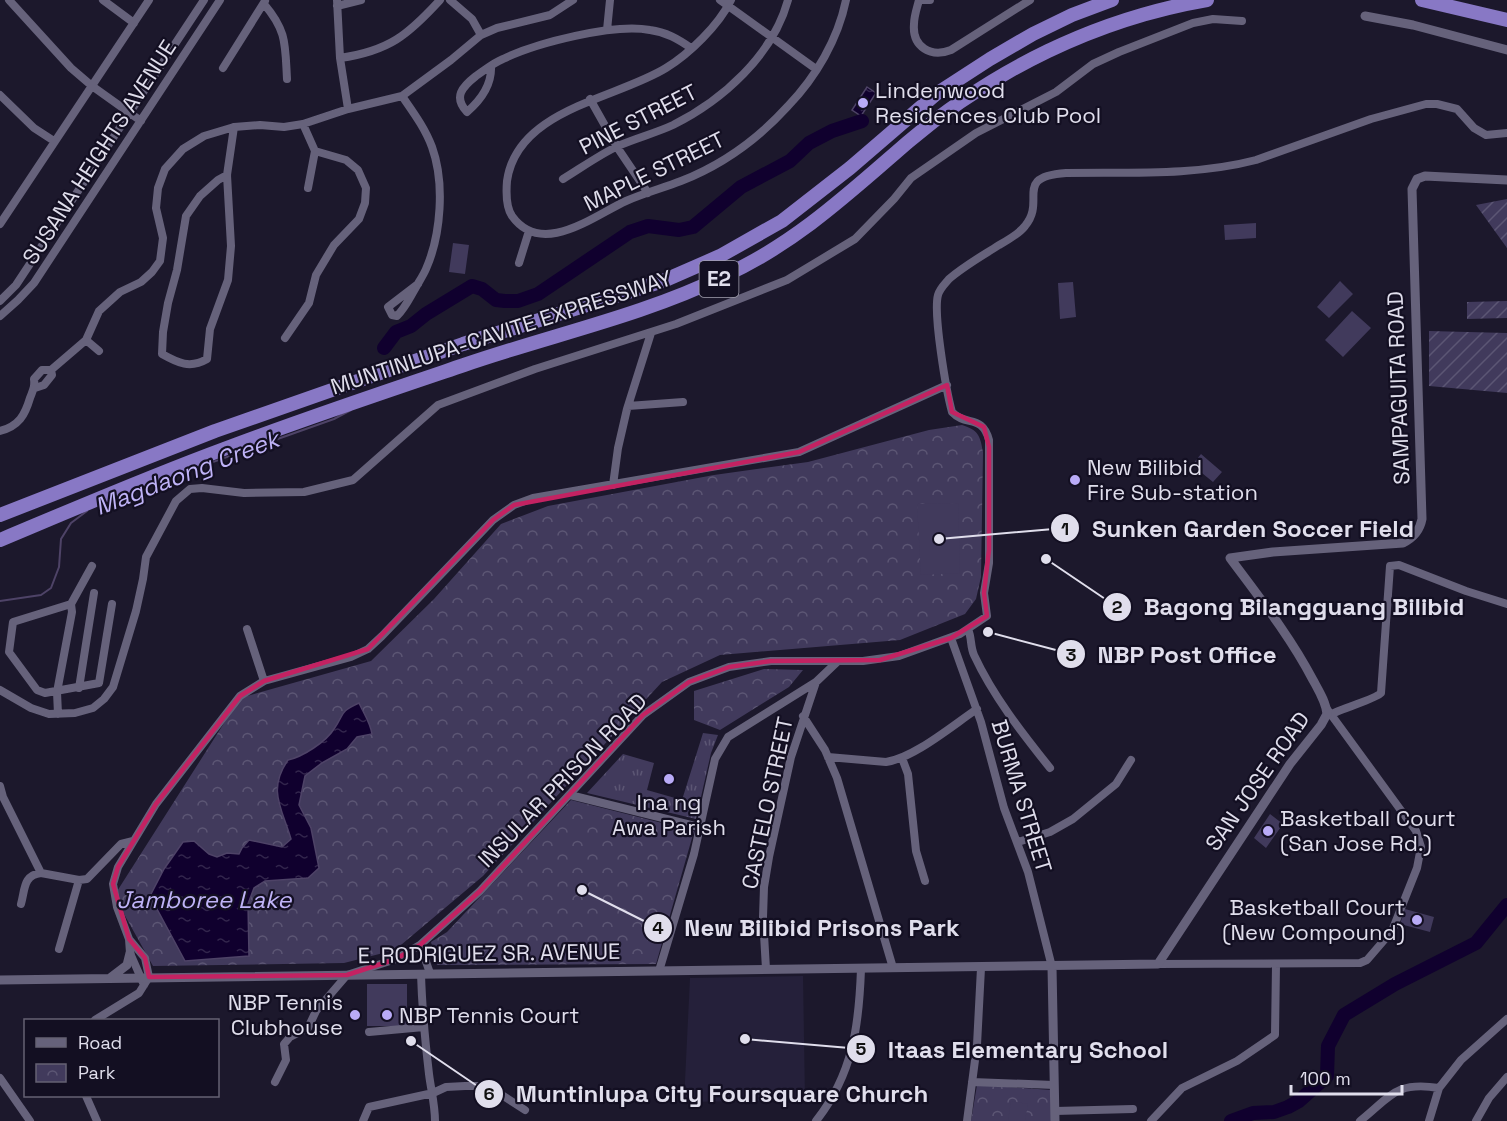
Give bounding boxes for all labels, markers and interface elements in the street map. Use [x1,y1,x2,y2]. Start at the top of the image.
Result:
street label: SUSANA HEIGHTS AVENUE [16,34,182,270]
place label: Lindenwood Residences Club Pool [875,76,1101,129]
street label: PINE STREET [574,77,702,161]
marker: Lindenwood Residences Club Pool [856,96,870,110]
street label: MAPLE STREET [579,125,729,217]
road number: E2 [700,261,738,297]
street label: MUNTINLUPA-CAVITE EXPRESSWAY [327,263,676,400]
street label: SAMPAGUITA ROAD [1381,291,1415,485]
water label: Magdaong Creek [90,422,286,522]
place label: New Bilibid Fire Sub-station [1087,453,1258,506]
marker: New Bilibid Fire Sub-station [1068,473,1082,487]
callout: Sunken Garden Soccer Field [1050,507,1426,549]
text: Sunken Garden Soccer Field [1092,513,1414,544]
text: 1 [1061,517,1069,540]
callout: Bagong Bilangguang Bilibid [1102,586,1476,628]
text: Bagong Bilangguang Bilibid [1144,591,1464,622]
text: 2 [1112,595,1123,618]
callout: NBP Post Office [1056,633,1289,675]
text: NBP Post Office [1097,639,1277,670]
text: 3 [1066,643,1077,666]
street label: INSULAR PRISON ROAD [472,687,652,873]
street label: SAN JOSE ROAD [1199,706,1315,856]
street label: CASTELO STREET [735,714,799,892]
street label: BURMA STREET [985,716,1059,876]
marker: Ina ng Awa Parish [662,772,676,786]
place label: Ina ng Awa Parish [612,788,726,841]
place label: Basketball Court (San Jose Rd.) [1280,804,1456,857]
marker: Basketball Court (San Jose Rd.) [1261,824,1275,838]
water label: Jamboree Lake [117,884,292,915]
place label: Basketball Court (New Compound) [1222,893,1405,946]
callout: New Bilibid Prisons Park [643,907,972,949]
text: New Bilibid Prisons Park [684,912,960,943]
marker: Basketball Court (New Compound) [1410,913,1424,927]
text: 4 [652,916,664,939]
street label: E. RODRIGUEZ SR. AVENUE [357,937,621,969]
place label: NBP Tennis Clubhouse [228,988,343,1041]
place label: NBP Tennis Court [399,1001,579,1029]
marker: NBP Tennis Clubhouse [348,1008,362,1022]
marker: NBP Tennis Court [380,1008,394,1022]
legend [24,1019,219,1097]
callout: Itaas Elementary School [846,1028,1180,1070]
text: Road [78,1031,122,1054]
text: Itaas Elementary School [888,1034,1168,1065]
text: 5 [856,1037,867,1060]
scale bar [1291,1058,1402,1096]
text: Park [78,1061,116,1084]
text: 100 m [1300,1067,1351,1090]
callout: Muntinlupa City Foursquare Church [474,1073,941,1115]
text: Muntinlupa City Foursquare Church [516,1078,928,1109]
text: 6 [483,1082,495,1105]

